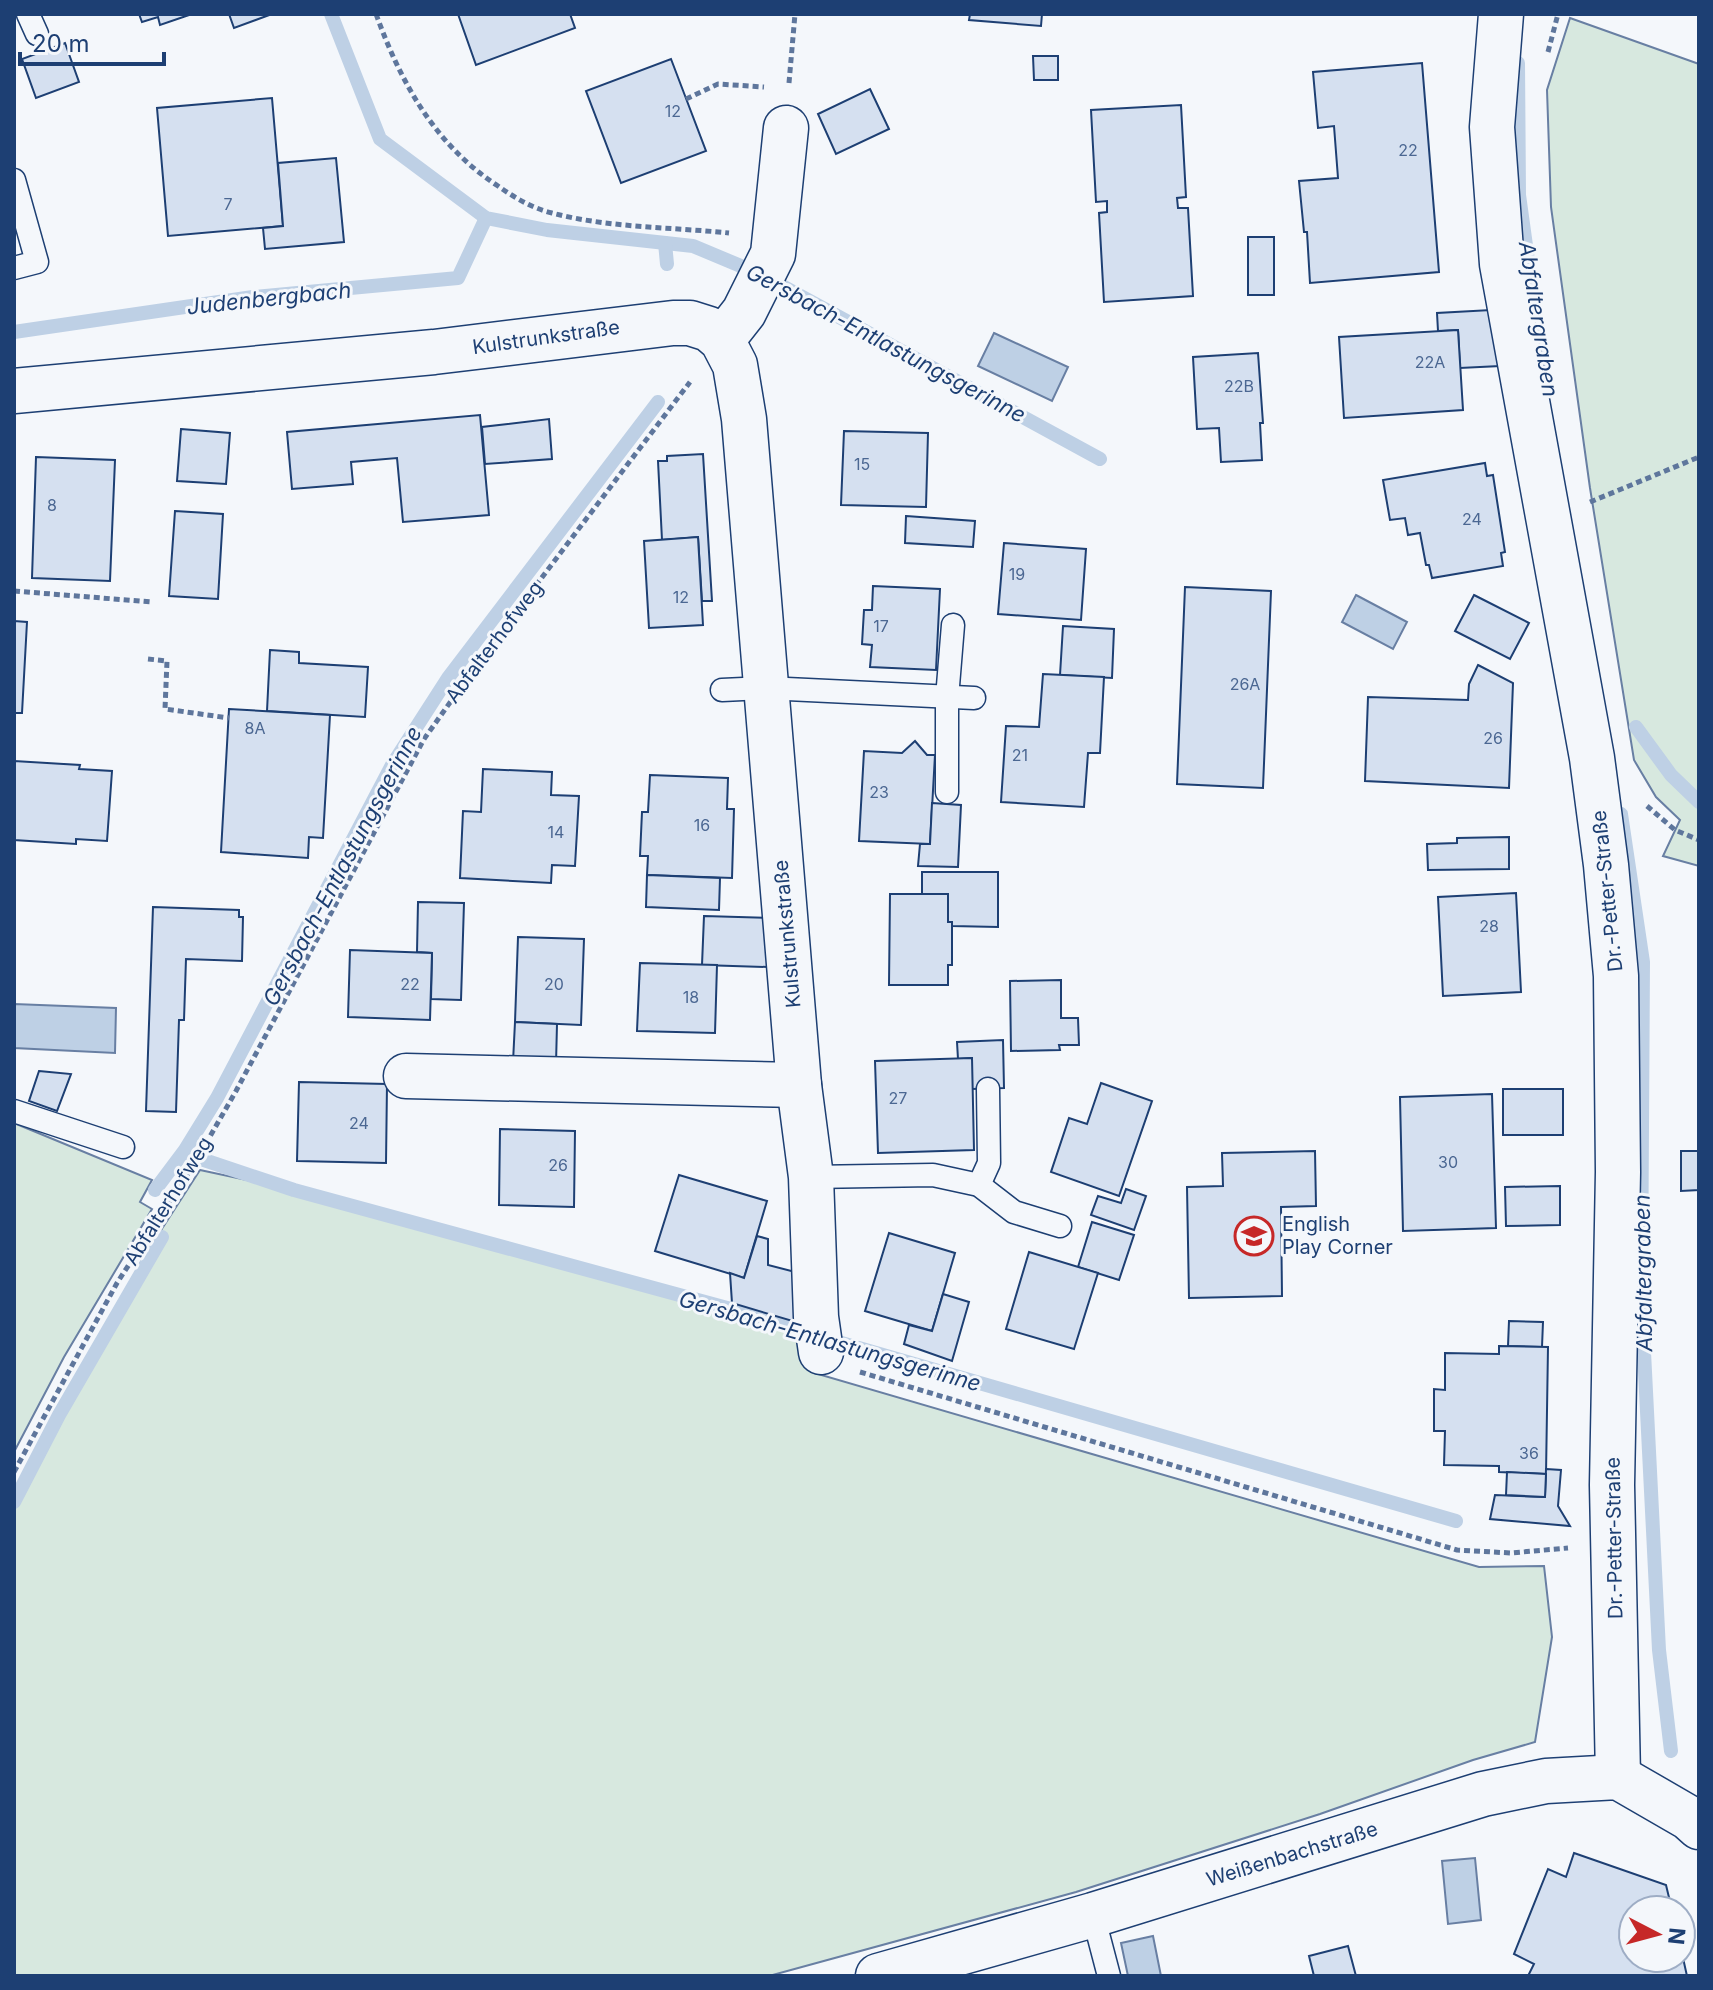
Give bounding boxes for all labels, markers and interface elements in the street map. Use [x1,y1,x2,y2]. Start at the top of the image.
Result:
scale bar [20,16,164,66]
text: 20 m [32,29,90,58]
house number: 12 [665,101,681,121]
house number: 22 [1398,140,1418,160]
house number: 7 [223,194,233,214]
water label: Abfaltergraben [1514,238,1564,399]
water label: Gersbach-Entlastungsgerinne [742,258,1030,428]
water label: Judenbergbach [186,276,352,320]
street label: Kulstrunkstraße [471,315,621,359]
house number: 22A [1415,352,1445,372]
house number: 22B [1224,376,1254,396]
house number: 15 [854,454,870,474]
house number: 8 [47,495,57,515]
house number: 24 [1462,509,1482,529]
house number: 19 [1009,564,1025,584]
street label: Abfalterhofweg [440,576,548,708]
house number: 12 [673,587,689,607]
house number: 17 [873,616,889,636]
house number: 26A [1230,674,1260,694]
house number: 8A [245,718,265,738]
water label: Gersbach-Entlastungsgerinne [257,722,427,1010]
house number: 26 [1483,728,1503,748]
house number: 21 [1012,745,1028,765]
house number: 23 [869,782,889,802]
street label: Dr.-Petter-Straße [1587,809,1627,973]
house number: 16 [694,815,710,835]
house number: 14 [548,822,564,842]
street label: Kulstrunkstraße [769,859,805,1009]
house number: 28 [1479,916,1499,936]
house number: 22 [400,974,420,994]
house number: 20 [544,974,564,994]
house number: 18 [683,987,699,1007]
house number: 27 [889,1088,907,1108]
house number: 24 [349,1113,369,1133]
street label: Abfalterhofweg [119,1132,217,1270]
house number: 30 [1438,1152,1458,1172]
house number: 26 [548,1155,568,1175]
water label: Abfaltergraben [1629,1194,1657,1353]
place label: English Play Corner [1282,1212,1393,1259]
school or university icon: English Play Corner [1233,1215,1275,1257]
water label: Gersbach-Entlastungsgerinne [676,1285,984,1397]
house number: 36 [1519,1443,1539,1463]
street label: Dr.-Petter-Straße [1601,1457,1627,1619]
street label: Weißenbachstraße [1203,1817,1381,1891]
north arrow [1617,1894,1697,1974]
text: N [1663,1926,1691,1946]

